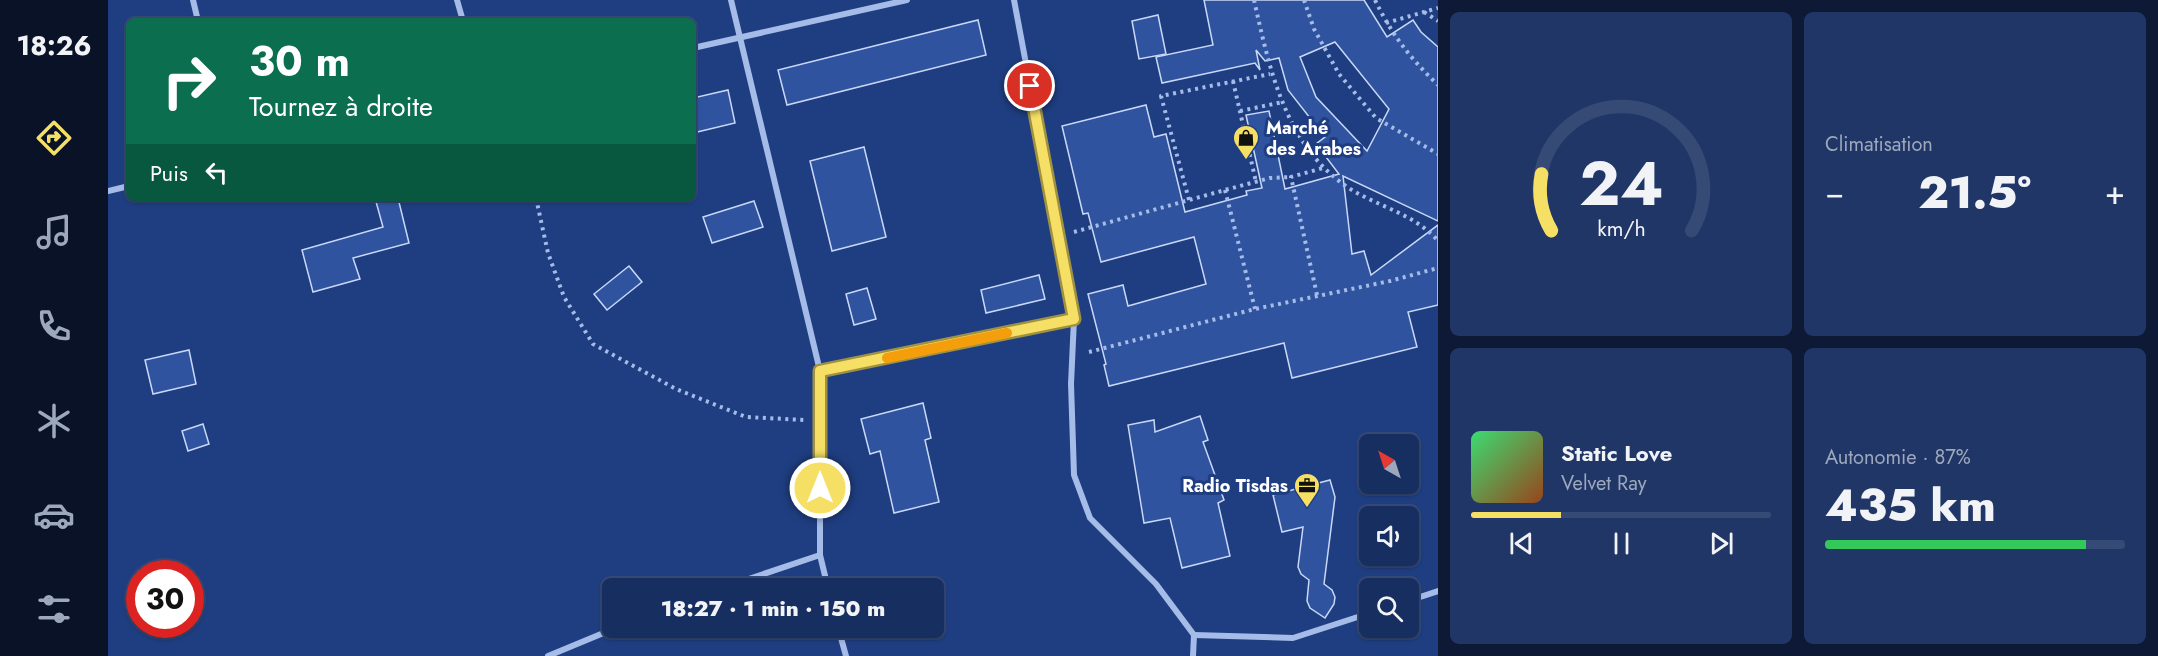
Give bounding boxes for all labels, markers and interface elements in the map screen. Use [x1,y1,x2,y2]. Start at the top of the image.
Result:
text: 18:26 [16,26,92,65]
text: 30 m [249,31,350,92]
icon: right [150,42,228,120]
pin [1004,60,1055,111]
icon: arrive [1013,69,1046,102]
text: Tournez à droite [249,87,433,126]
place label: Marché des Arabes [1266,115,1361,162]
icon: directions [33,117,75,159]
shop icon: Marché des Arabes [1231,123,1261,161]
text: Climatisation [1825,130,1933,159]
text: 24 [1579,138,1663,228]
icon: left [200,156,233,189]
text: Puis [150,157,188,189]
text: 21.5° [1918,160,2031,225]
text: − [1825,169,1844,216]
text: + [2105,169,2125,216]
icon: music [33,211,75,253]
text: km/h [1597,213,1645,244]
icon: phone [33,305,75,347]
icon: climate [33,400,75,442]
north arrow [1359,434,1419,494]
map controls [1359,434,1419,638]
text: Static Love [1561,437,1672,469]
text: Autonomie · 87% [1825,443,1971,472]
position arrow [788,456,852,520]
text: Velvet Ray [1561,469,1647,498]
office icon: Radio Tisdas [1292,471,1322,509]
place label: Radio Tisdas [1182,473,1288,499]
text: 435 km [1825,473,1996,538]
icon: car [33,494,75,536]
button: sound [1359,506,1419,566]
icon: previous [1505,527,1538,560]
icon: pause [1605,527,1638,560]
icon: next [1705,527,1738,560]
speed limit sign: 30 [126,560,204,638]
button: search [1359,578,1419,638]
icon: filters [33,588,75,630]
text: 18:27 · 1 min · 150 m [661,592,885,624]

